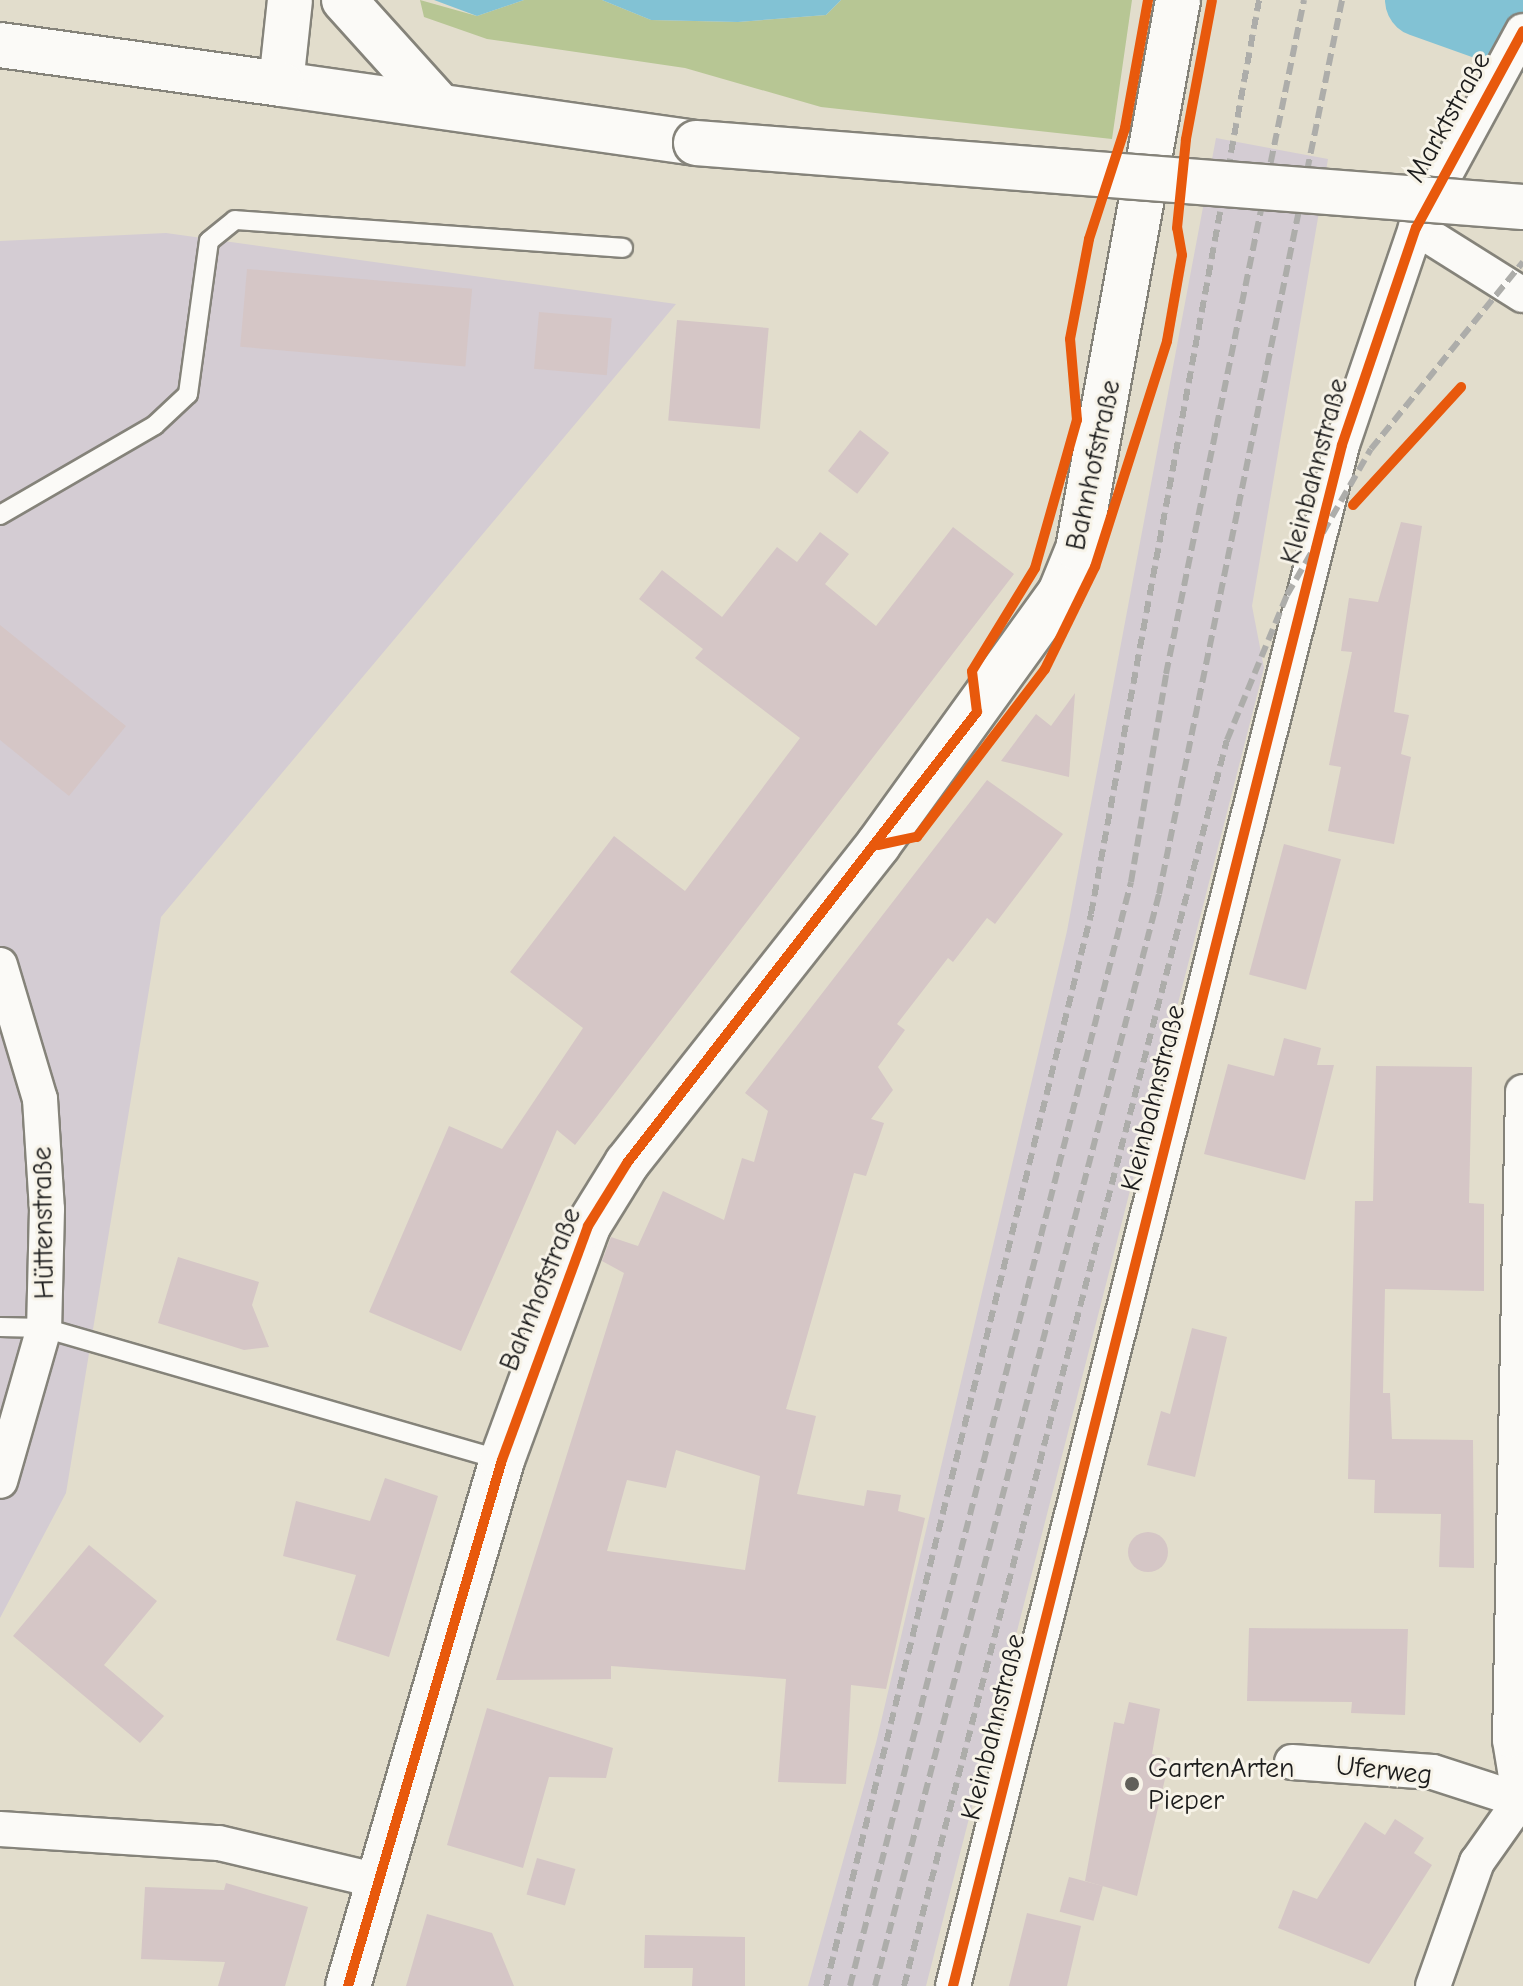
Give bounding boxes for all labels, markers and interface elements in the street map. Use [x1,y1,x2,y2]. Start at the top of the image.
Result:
street label: Marktstraße [1398,46,1498,188]
street label: Kleinbahnstraße [1273,374,1355,568]
street label: Bahnhofstraße [1059,377,1127,553]
street label: Kleinbahnstraße [1114,1001,1192,1195]
street label: Hüttenstraße [25,1146,61,1300]
street label: Bahnhofstraße [492,1202,588,1376]
street label: Kleinbahnstraße [954,1630,1032,1824]
street label: Uferweg [1334,1748,1434,1792]
place label: GartenArten Pieper [1148,1751,1294,1817]
marker: GartenArten Pieper [1123,1775,1141,1793]

